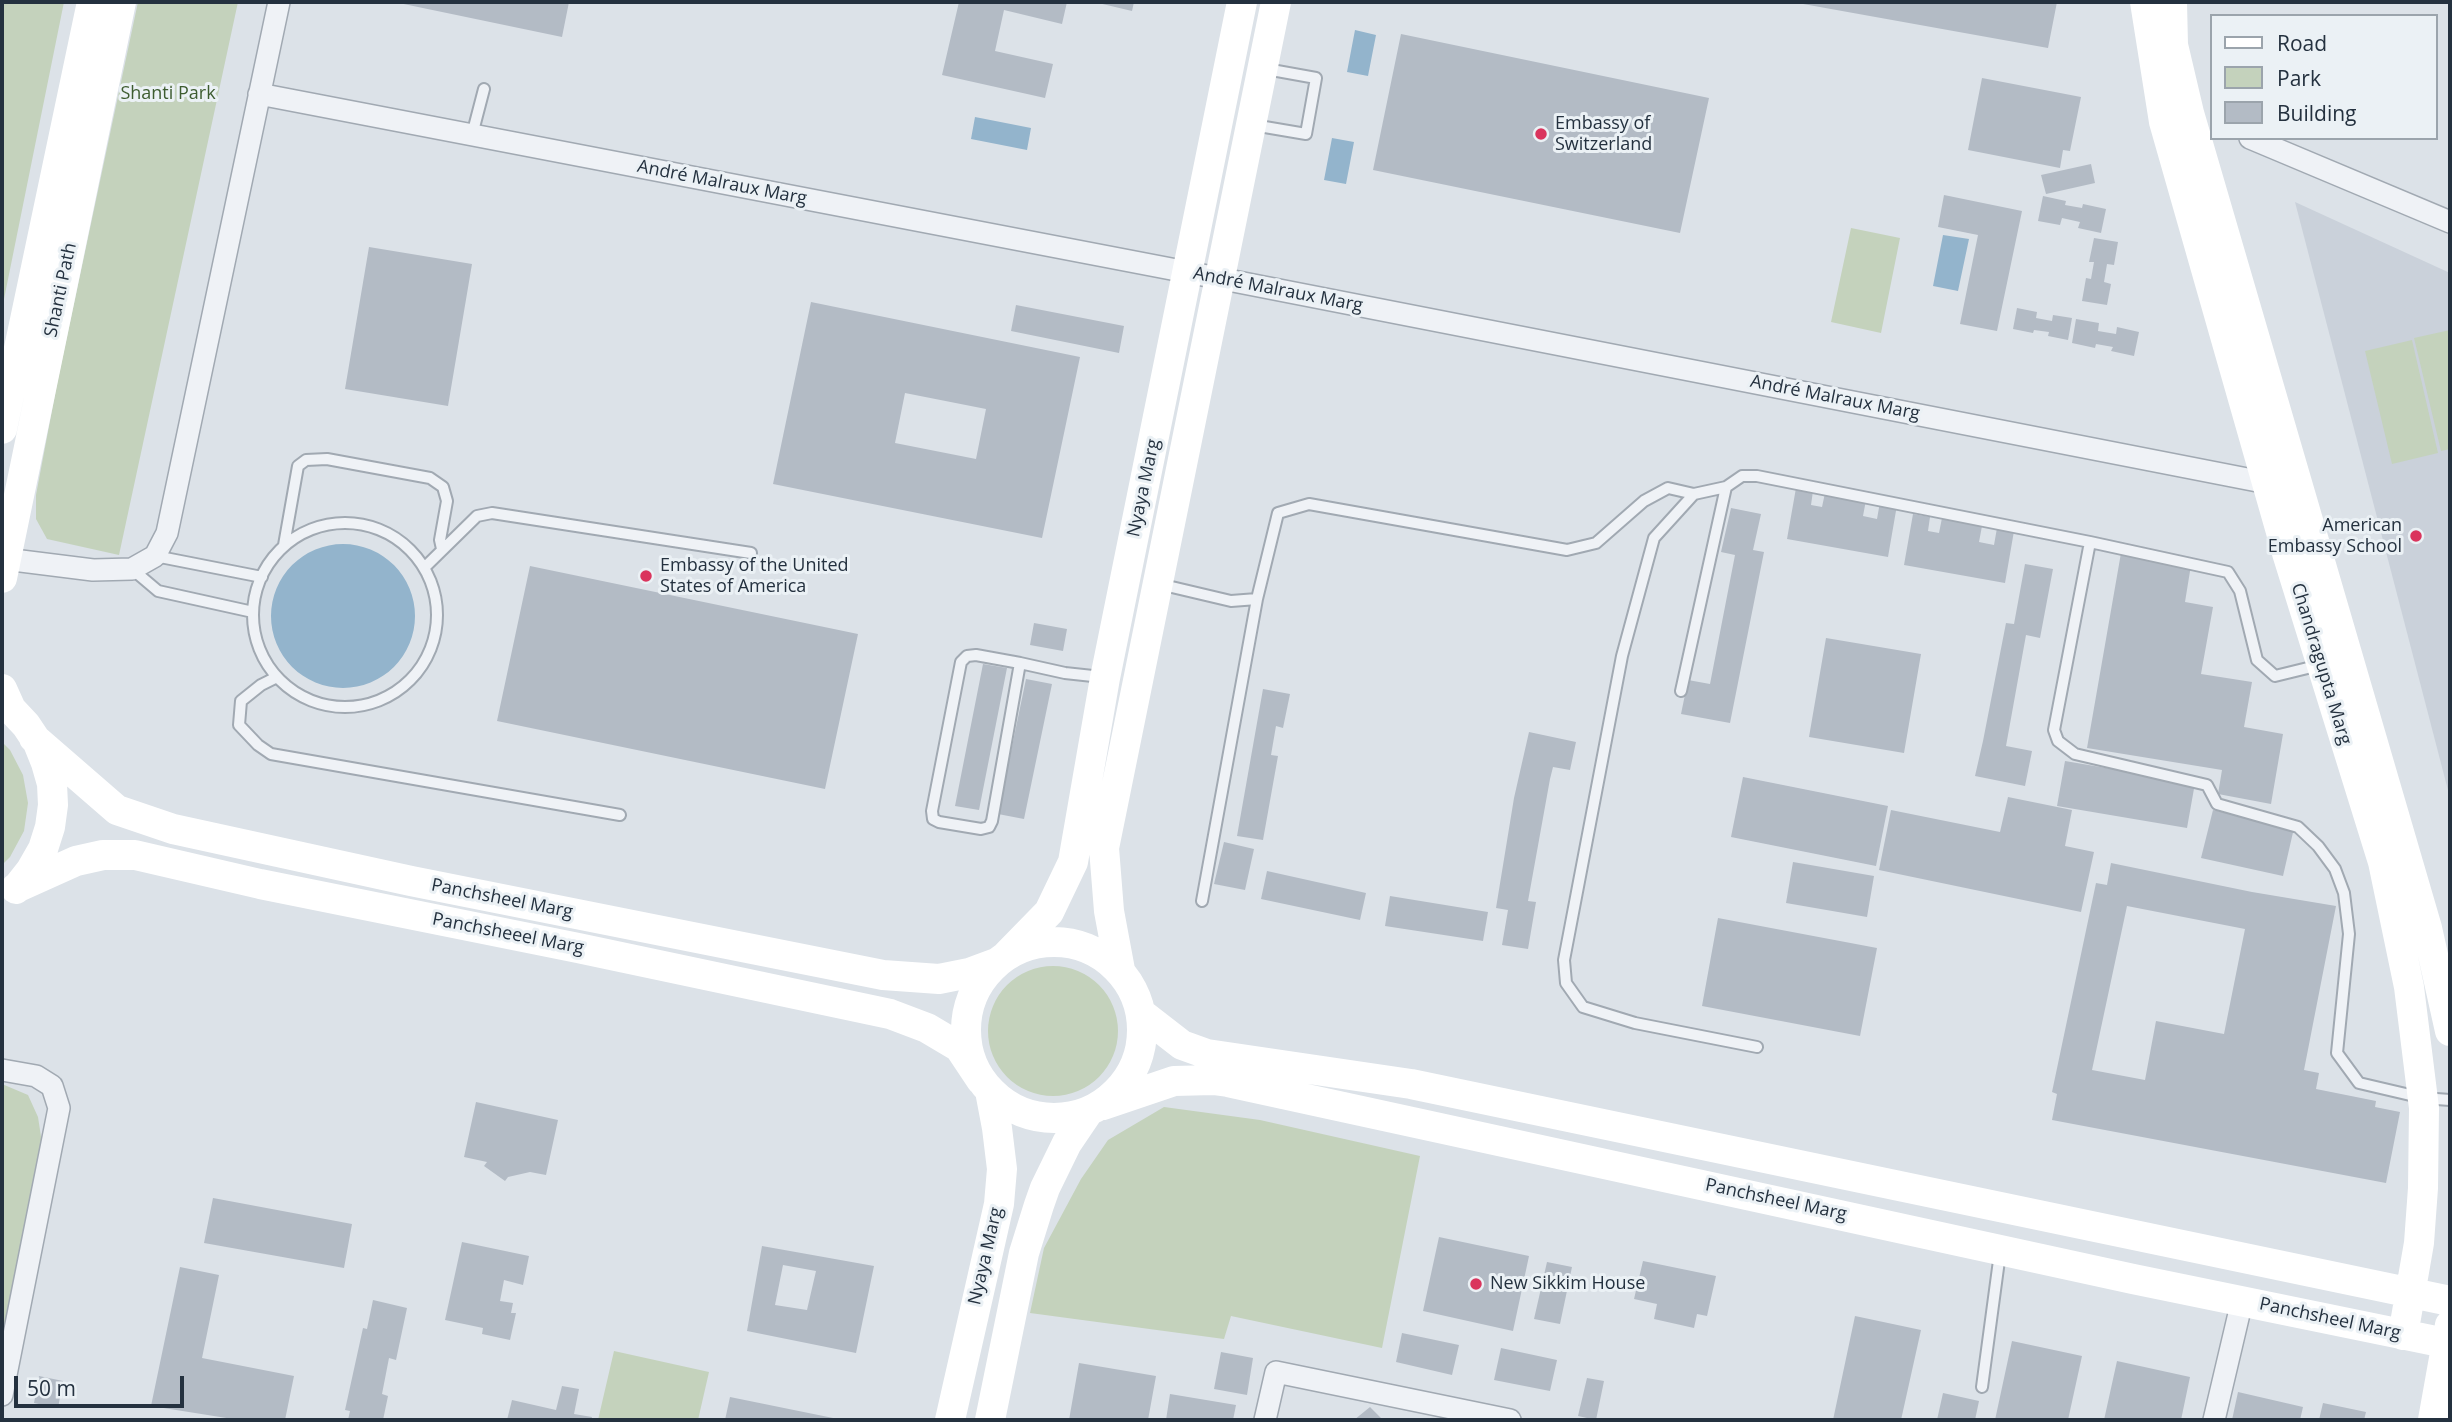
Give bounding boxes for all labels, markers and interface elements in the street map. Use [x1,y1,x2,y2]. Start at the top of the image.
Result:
legend [2210,14,2438,140]
text: Road [2277,29,2327,57]
text: Park [2277,64,2321,92]
park label: Shanti Park [120,83,216,105]
text: Building [2277,99,2356,127]
place label: Embassy of Switzerland [1555,113,1652,156]
marker: Embassy of Switzerland [1533,126,1549,142]
street label: André Malraux Marg [635,156,809,210]
street label: Shanti Path [40,241,82,339]
street label: André Malraux Marg [1191,263,1365,317]
street label: André Malraux Marg [1748,371,1922,425]
street label: Nyaya Marg [1123,437,1165,539]
place label: American Embassy School [2268,515,2402,558]
marker: American Embassy School [2408,528,2424,544]
place label: Embassy of the United States of America [660,555,849,598]
marker: Embassy of the United States of America [638,568,654,584]
street label: Chandragupta Marg [2286,580,2356,748]
street label: Panchsheel Marg [429,875,575,923]
street label: Panchsheeel Marg [430,909,586,959]
street label: Panchsheel Marg [1703,1174,1849,1226]
street label: Nyaya Marg [964,1205,1008,1307]
place label: New Sikkim House [1490,1273,1645,1295]
marker: New Sikkim House [1468,1276,1484,1292]
street label: Panchsheel Marg [2257,1293,2403,1345]
scale bar [18,1362,187,1406]
text: 50 m [27,1374,76,1402]

